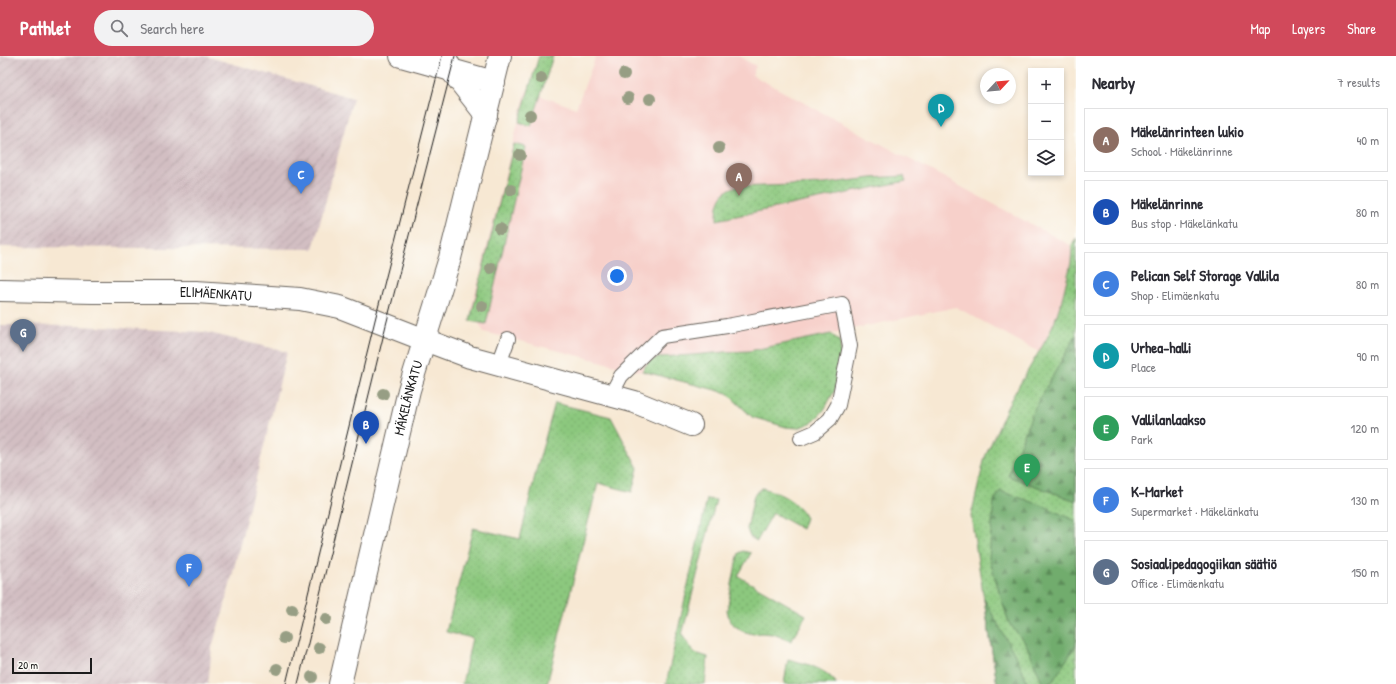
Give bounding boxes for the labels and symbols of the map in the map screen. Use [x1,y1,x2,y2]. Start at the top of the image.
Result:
north arrow [980,68,1016,104]
pin: D [928,94,954,127]
pin: C [288,161,314,194]
pin: A [726,163,752,196]
your location [607,266,627,286]
street label: ELIMÄENKATU [180,282,253,305]
pin: G [10,319,36,352]
street label: MÄKELÄNKATU [389,358,427,437]
pin: B [353,411,379,444]
pin: E [1014,454,1040,487]
pin: F [176,554,202,587]
scale bar [12,656,92,675]

